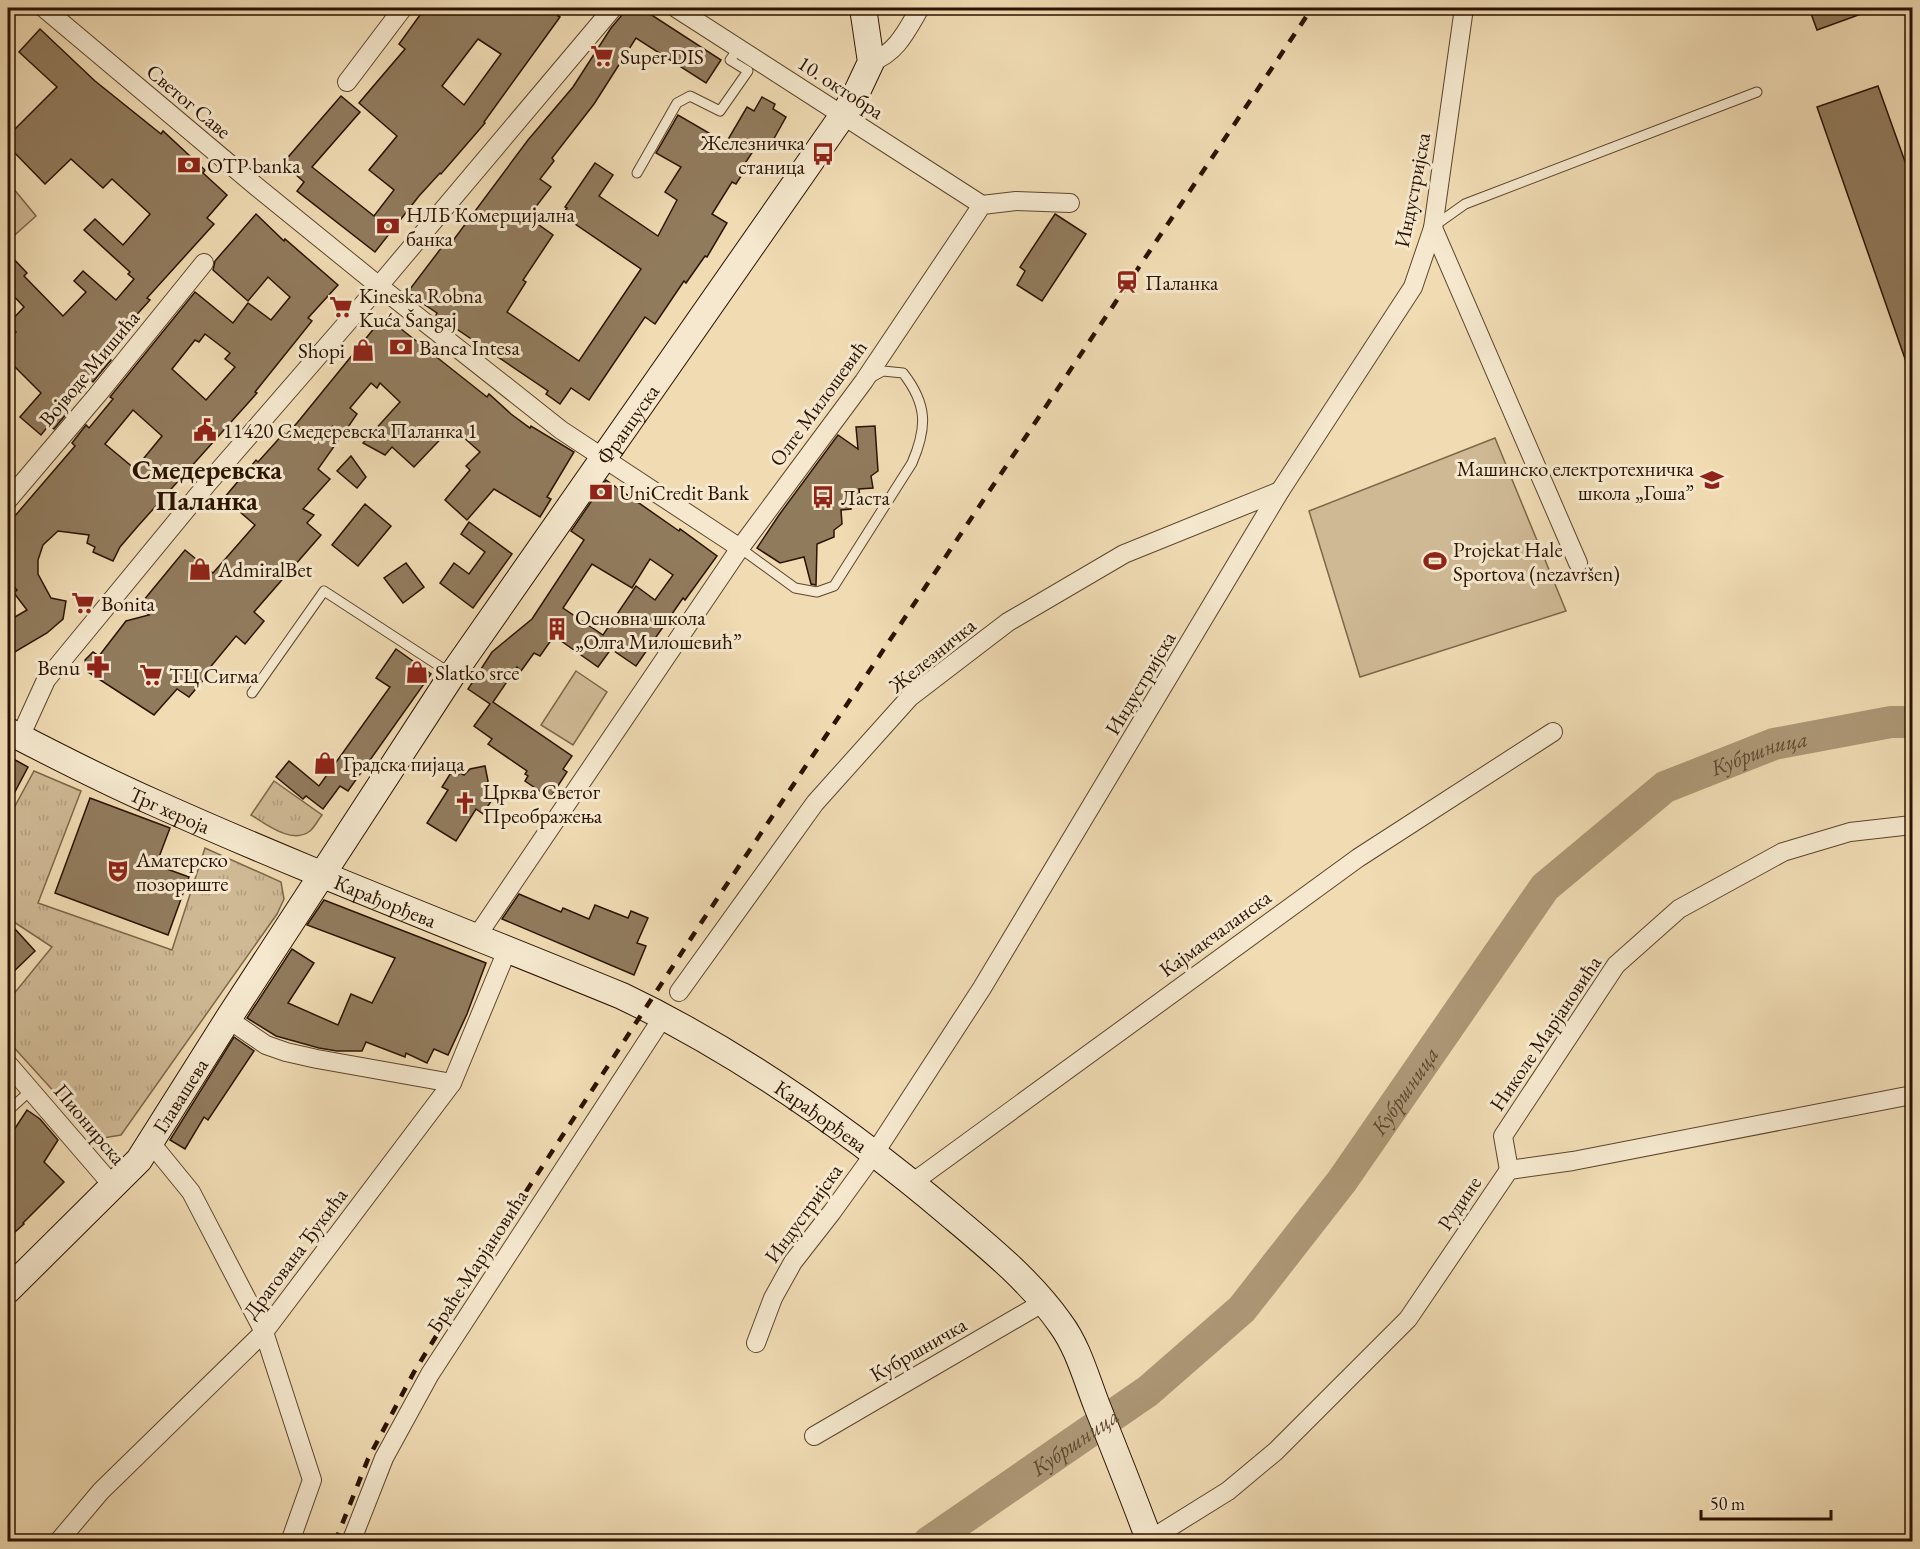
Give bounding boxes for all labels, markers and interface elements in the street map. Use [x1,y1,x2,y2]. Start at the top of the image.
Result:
supermarket icon: Super DIS [589,43,615,69]
place label: Super DIS [620,43,704,70]
street label: 10. октобра [793,49,890,125]
street label: Светог Саве [141,58,237,144]
place label: Железничка станица [700,129,806,180]
street label: Индустријска [1388,130,1436,250]
bus stop icon: Железничка станица [810,141,836,167]
bank icon: OTP banka [176,152,202,178]
place label: OTP banka [207,152,301,179]
place label: НЛБ Комерцијална банка [406,201,575,252]
bank icon: НЛБ Комерцијална банка [375,213,401,239]
station icon: Паланка [1114,269,1140,295]
place label: Паланка [1145,269,1219,296]
place label: Kineska Robna Kuća Šangaj [359,282,483,333]
supermarket icon: Kineska Robna Kuća Šangaj [328,294,354,320]
street label: Војводе Мишића [33,304,146,431]
bank icon: Banca Intesa [388,334,414,360]
place label: Banca Intesa [419,334,520,361]
street label: Олге Милошевић [763,334,873,471]
place label: Shopi [298,337,345,364]
shop icon: Shopi [350,337,376,363]
street label: Француска [590,378,665,469]
public building icon: 11420 Смедеревска Паланка 1 [192,417,218,443]
place label: 11420 Смедеревска Паланка 1 [223,417,478,444]
district label: Смедеревска Паланка [132,452,282,518]
place label: Машинско електротехничка школа „Гоша” [1457,455,1695,506]
school or university icon: Машинско електротехничка школа „Гоша” [1699,467,1725,493]
bank icon: UniCredit Bank [588,479,614,505]
place label: UniCredit Bank [619,479,750,506]
bus stop icon: Ласта [810,484,836,510]
place label: Ласта [841,484,890,511]
place label: Projekat Hale Sportova (nezavršen) [1453,536,1620,587]
sports icon: Projekat Hale Sportova (nezavršen) [1422,548,1448,574]
shop icon: AdmiralBet [187,556,213,582]
place label: AdmiralBet [217,556,313,583]
supermarket icon: Bonita [70,590,96,616]
place label: Bonita [101,590,156,617]
place label: Основна школа „Олга Милошевић” [575,604,742,655]
street label: Железничка [882,611,981,699]
building icon: Основна школа „Олга Милошевић” [544,616,570,642]
street label: Индустријска [1098,626,1182,740]
place label: Benu [37,654,80,681]
pharmacy icon: Benu [85,654,111,680]
shop icon: Slatko srce [404,659,430,685]
place label: Slatko srce [435,659,519,686]
supermarket icon: ТЦ Сигма [138,662,164,688]
place label: ТЦ Сигма [169,662,259,689]
water label: Кубршница [1705,724,1810,783]
shop icon: Градска пијаца [312,750,338,776]
place label: Градска пијаца [343,750,465,777]
place label: Црква Светог Преображења [483,778,603,829]
street label: Трг хероја [125,780,215,839]
church icon: Црква Светог Преображења [452,790,478,816]
place label: Аматерско позориште [135,846,228,897]
theatre icon: Аматерско позориште [105,858,131,884]
street label: Карађорђева [330,868,441,933]
street label: Кајмакчаланска [1154,883,1277,983]
street label: Николе Марјановића [1483,950,1607,1116]
water label: Кубршница [1363,1041,1445,1141]
street label: Главашева [146,1052,214,1138]
street label: Карађорђева [770,1073,874,1158]
street label: Пионирска [48,1078,132,1171]
street label: Индустријска [758,1158,848,1268]
street label: Рудине [1431,1171,1487,1235]
street label: Драгована Ђукића [237,1182,353,1324]
street label: Браће Марјановића [420,1184,534,1338]
street label: Кубршничка [865,1310,972,1387]
water label: Кубршница [1024,1401,1125,1483]
scale bar [1701,1483,1832,1521]
text: 50 m [1710,1492,1745,1515]

